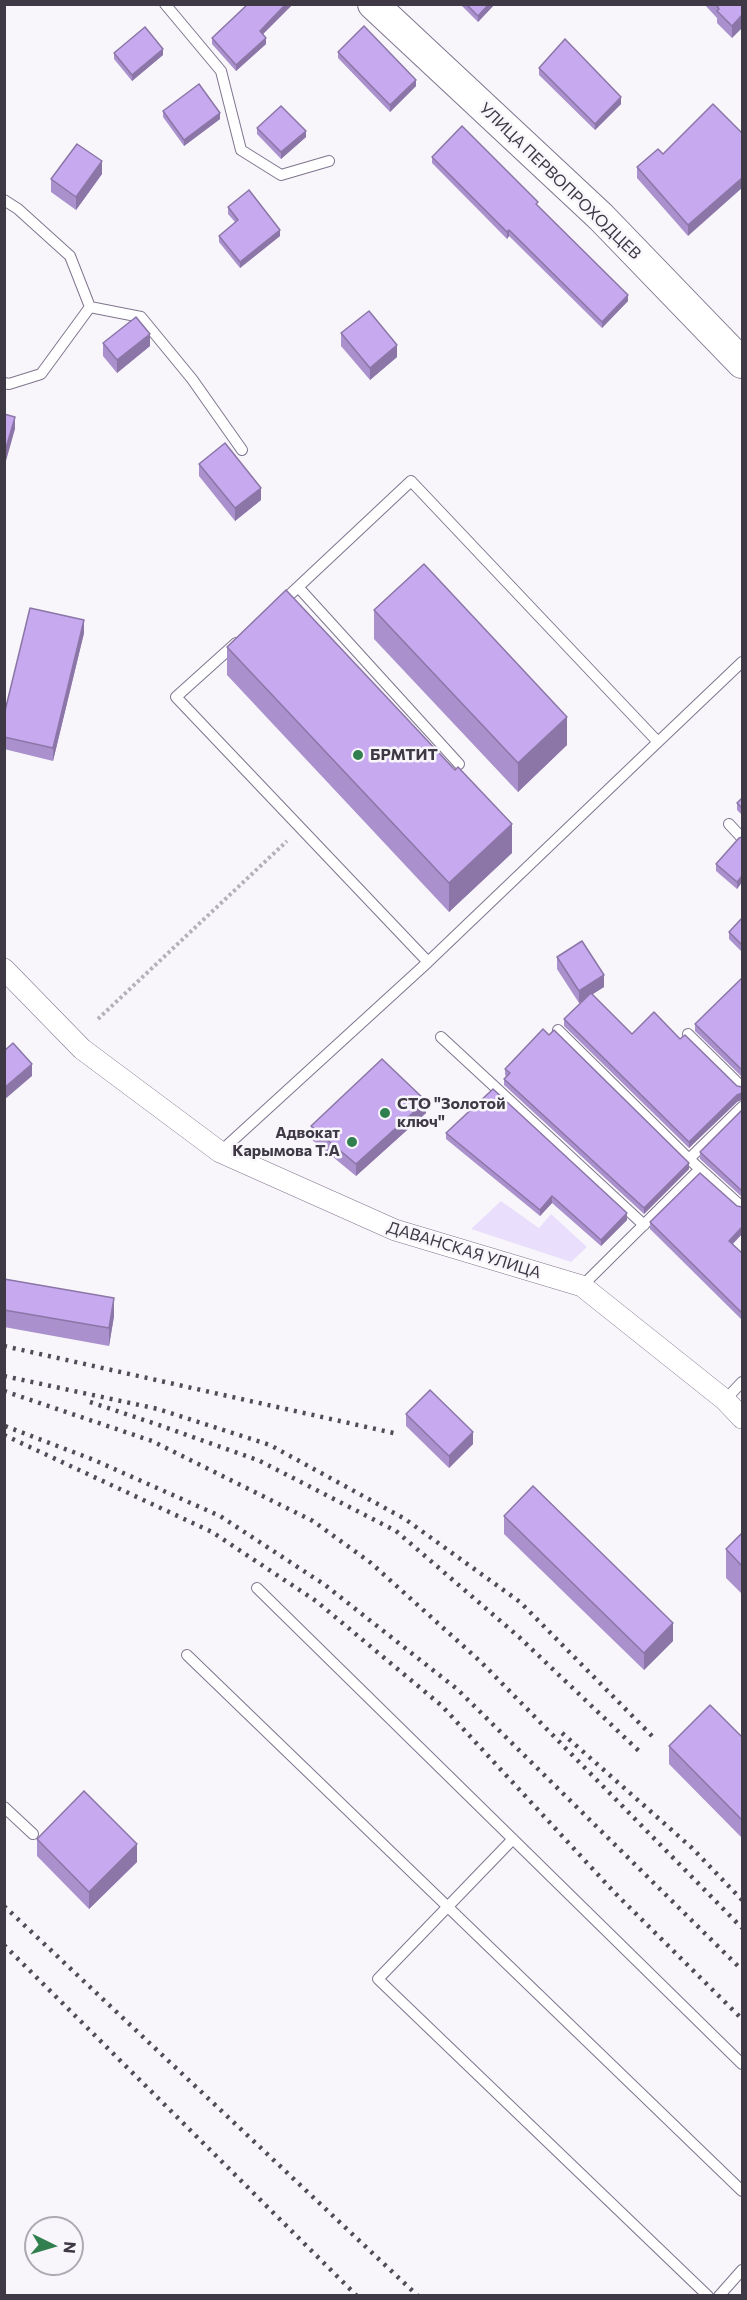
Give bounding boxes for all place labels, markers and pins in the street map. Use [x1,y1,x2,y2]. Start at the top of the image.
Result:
place label: БРМТИТ [370,745,438,765]
marker: БРМТИТ [351,748,365,762]
place label: СТО "Золотой ключ" [397,1094,505,1132]
marker: СТО "Золотой ключ" [378,1106,392,1120]
place label: Адвокат Карымова Т.А [232,1123,340,1161]
marker: Адвокат Карымова Т.А [345,1135,359,1149]

